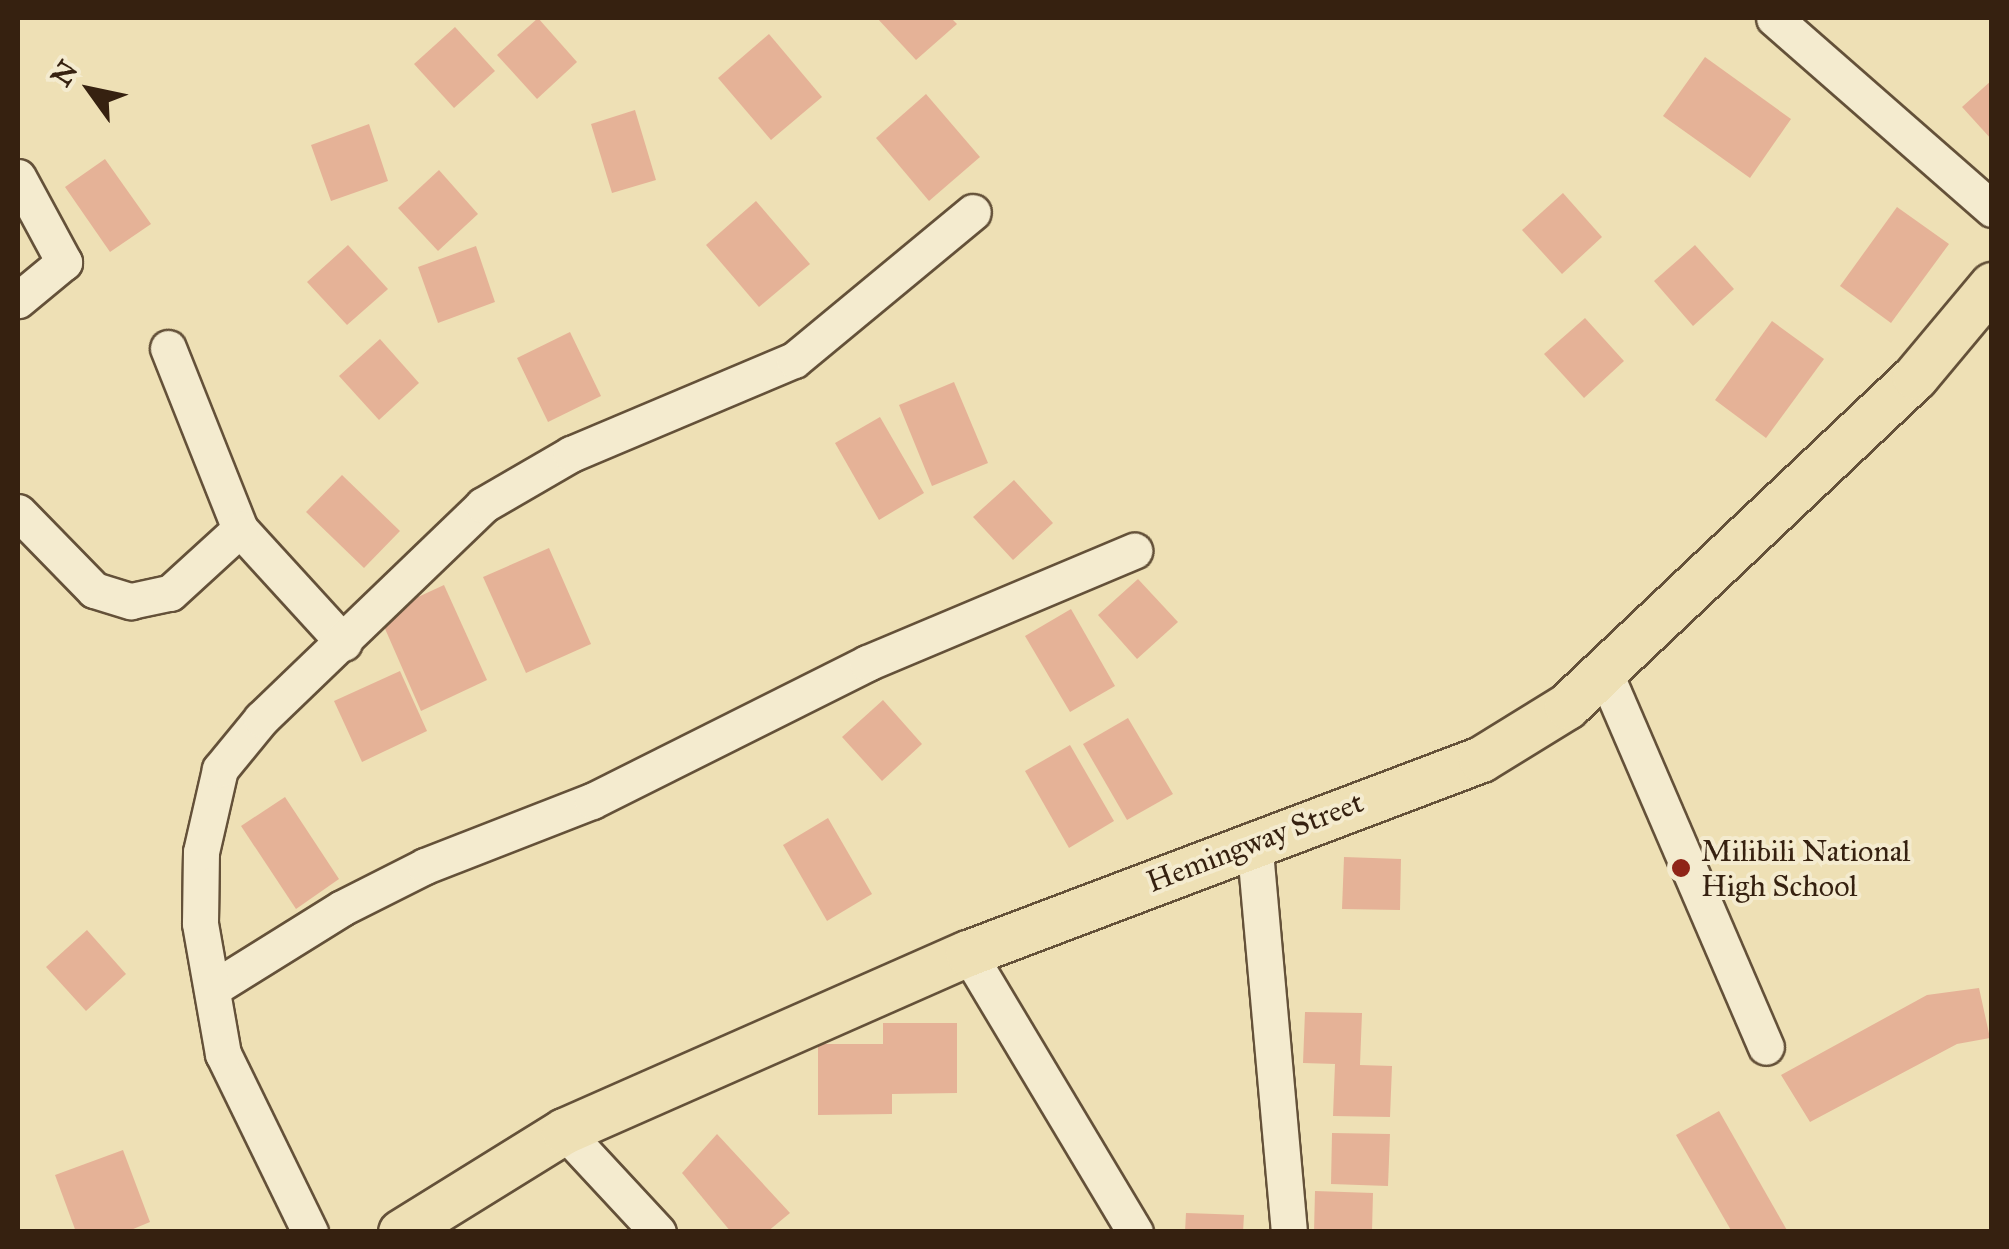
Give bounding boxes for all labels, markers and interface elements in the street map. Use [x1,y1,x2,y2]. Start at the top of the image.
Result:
north arrow [40,40,140,140]
text: N [43,54,86,93]
street label: Hemingway Street [1142,784,1368,900]
place label: Milibili National High School [1701,833,1910,904]
marker: Milibili National High School [1670,857,1692,879]

